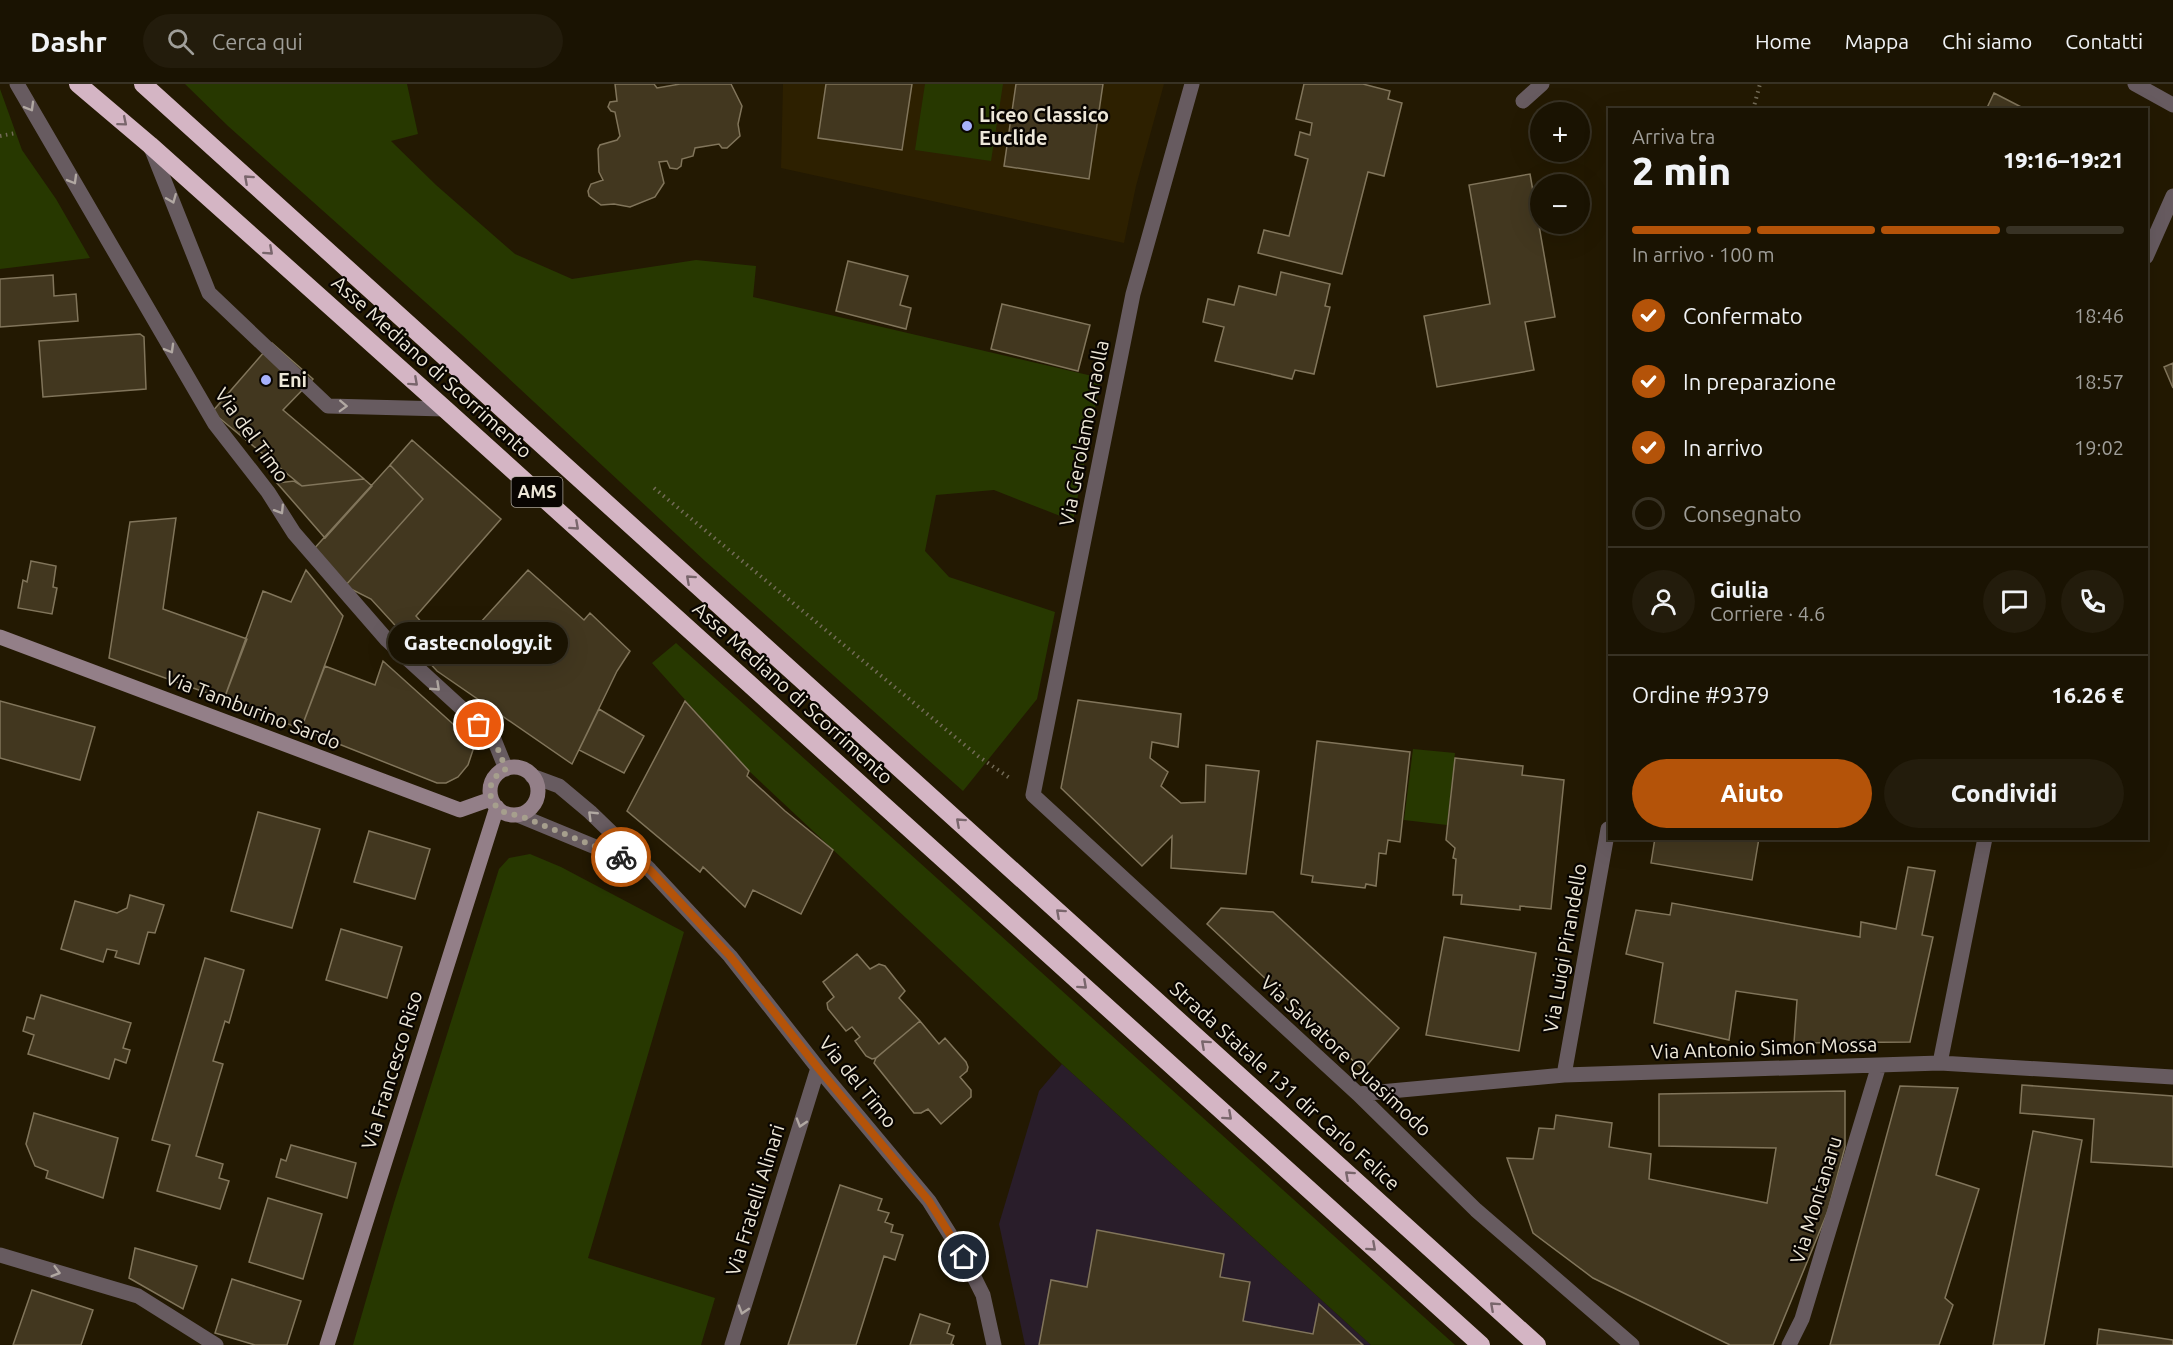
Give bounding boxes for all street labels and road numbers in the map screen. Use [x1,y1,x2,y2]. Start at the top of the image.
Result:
street label: Asse Mediano di Scorrimento [328,271,537,463]
street label: Via Gerolamo Araolla [1054,338,1113,528]
street label: Via del Timo [210,383,294,486]
road number: AMS [512,477,562,507]
street label: Asse Mediano di Scorrimento [689,597,898,789]
street label: Via Tamburino Sardo [162,665,344,754]
street label: Via Luigi Pirandello [1538,861,1591,1034]
street label: Via Salvatore Quasimodo [1256,971,1436,1141]
street label: Strada Statale 131 dir Carlo Felice [1166,976,1405,1195]
street label: Via Francesco Riso [356,988,427,1152]
street label: Via del Timo [815,1031,902,1132]
street label: Via Antonio Simon Mossa [1650,1032,1878,1063]
street label: Via Fratelli Alinari [721,1121,788,1278]
street label: Via Montanaru [1785,1133,1846,1267]

